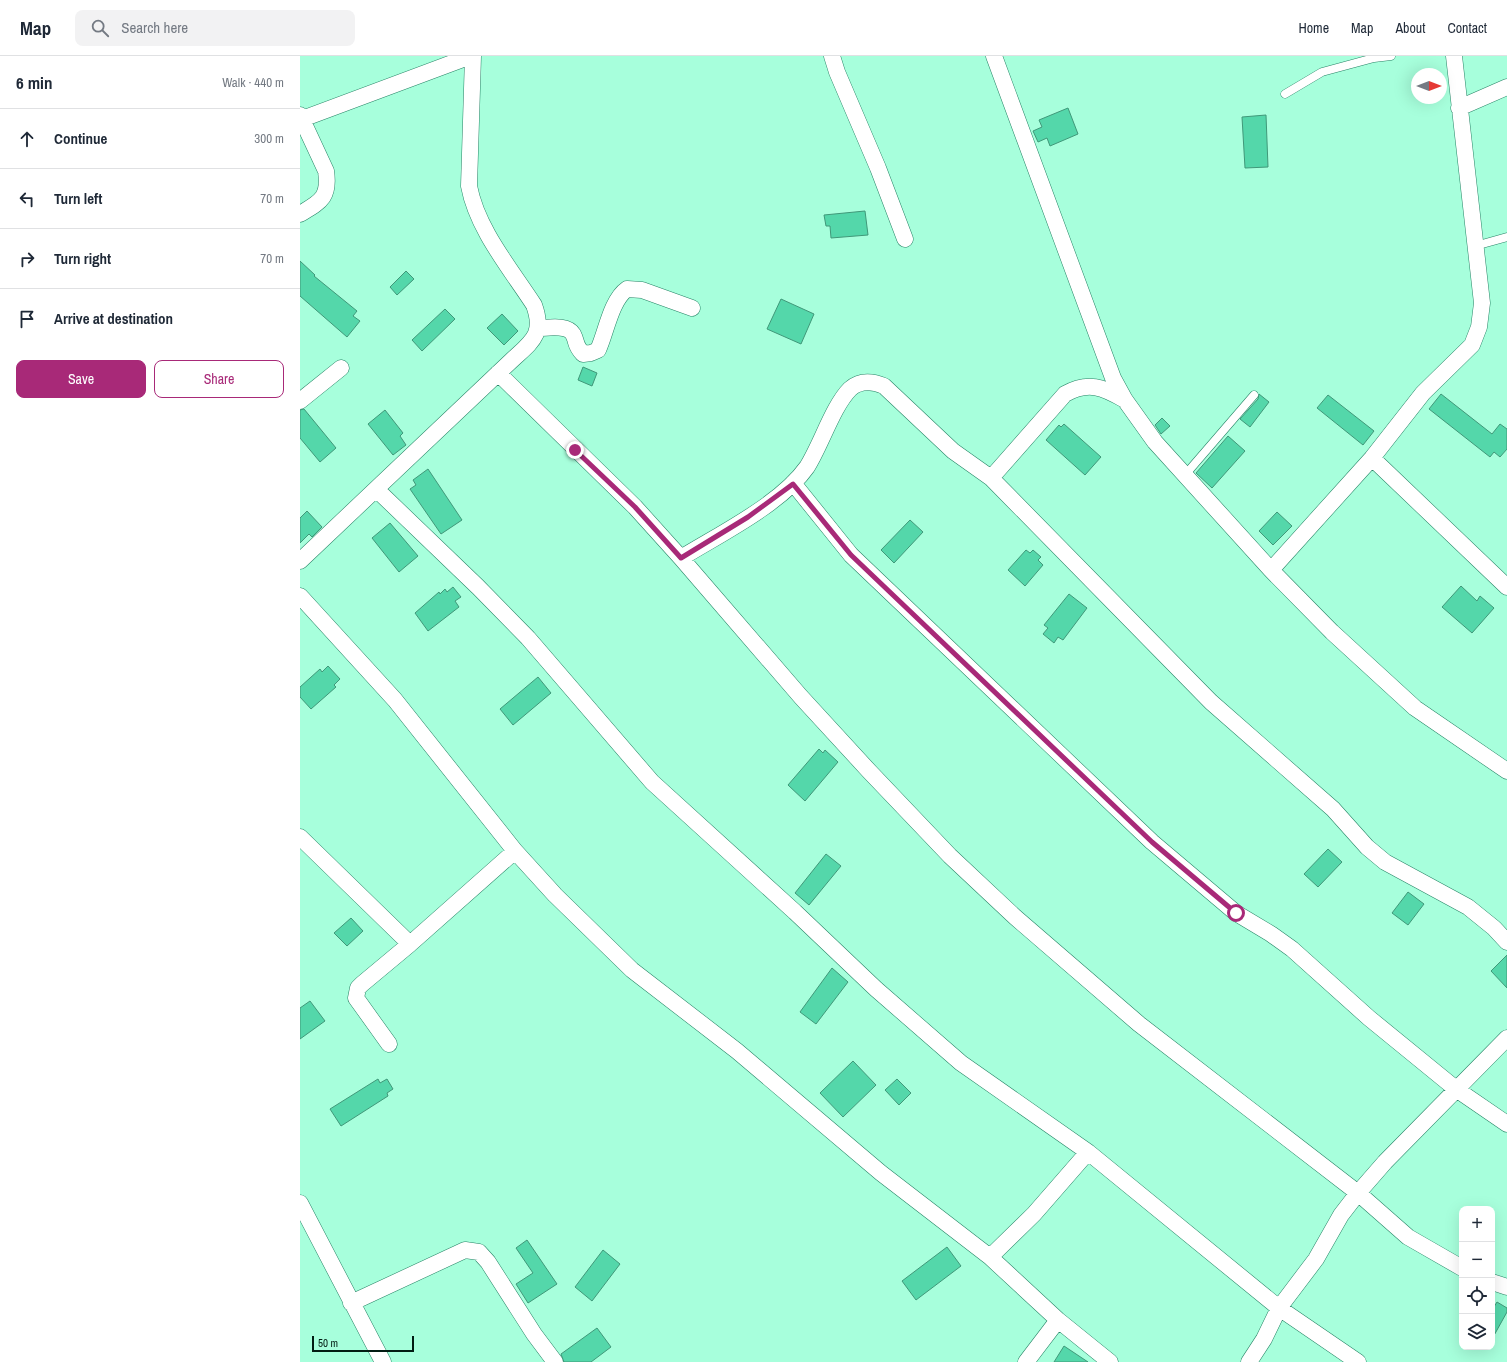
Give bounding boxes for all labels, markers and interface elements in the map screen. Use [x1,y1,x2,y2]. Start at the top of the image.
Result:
search box [75,10,355,46]
text: Map [20,15,51,41]
icon: search [89,17,111,39]
text: Search here [121,17,188,38]
text: Home [1298,19,1329,37]
text: Map [1351,19,1373,37]
text: About [1395,19,1425,37]
text: Contact [1447,19,1487,37]
north arrow [1411,68,1447,104]
text: 6 min [16,71,52,94]
text: Walk · 440 m [222,74,284,91]
icon: ahead [16,128,38,150]
text: Continue [54,128,107,149]
text: 300 m [254,130,284,147]
icon: left [16,188,38,210]
text: Turn left [54,188,102,209]
text: 70 m [260,190,284,207]
icon: right [16,248,38,270]
text: Turn right [54,248,111,269]
text: 70 m [260,250,284,267]
icon: arrive [16,308,38,330]
text: Arrive at destination [54,308,173,329]
button: Save [16,360,146,398]
button: Share [154,360,284,398]
route end [566,441,584,459]
route start [1227,904,1245,922]
map controls [1459,1206,1495,1350]
button: + [1459,1206,1495,1242]
button: − [1459,1242,1495,1278]
button: locate [1459,1278,1495,1314]
button: layers [1459,1314,1495,1350]
scale bar [312,1334,414,1353]
text: 50 m [318,1336,338,1350]

